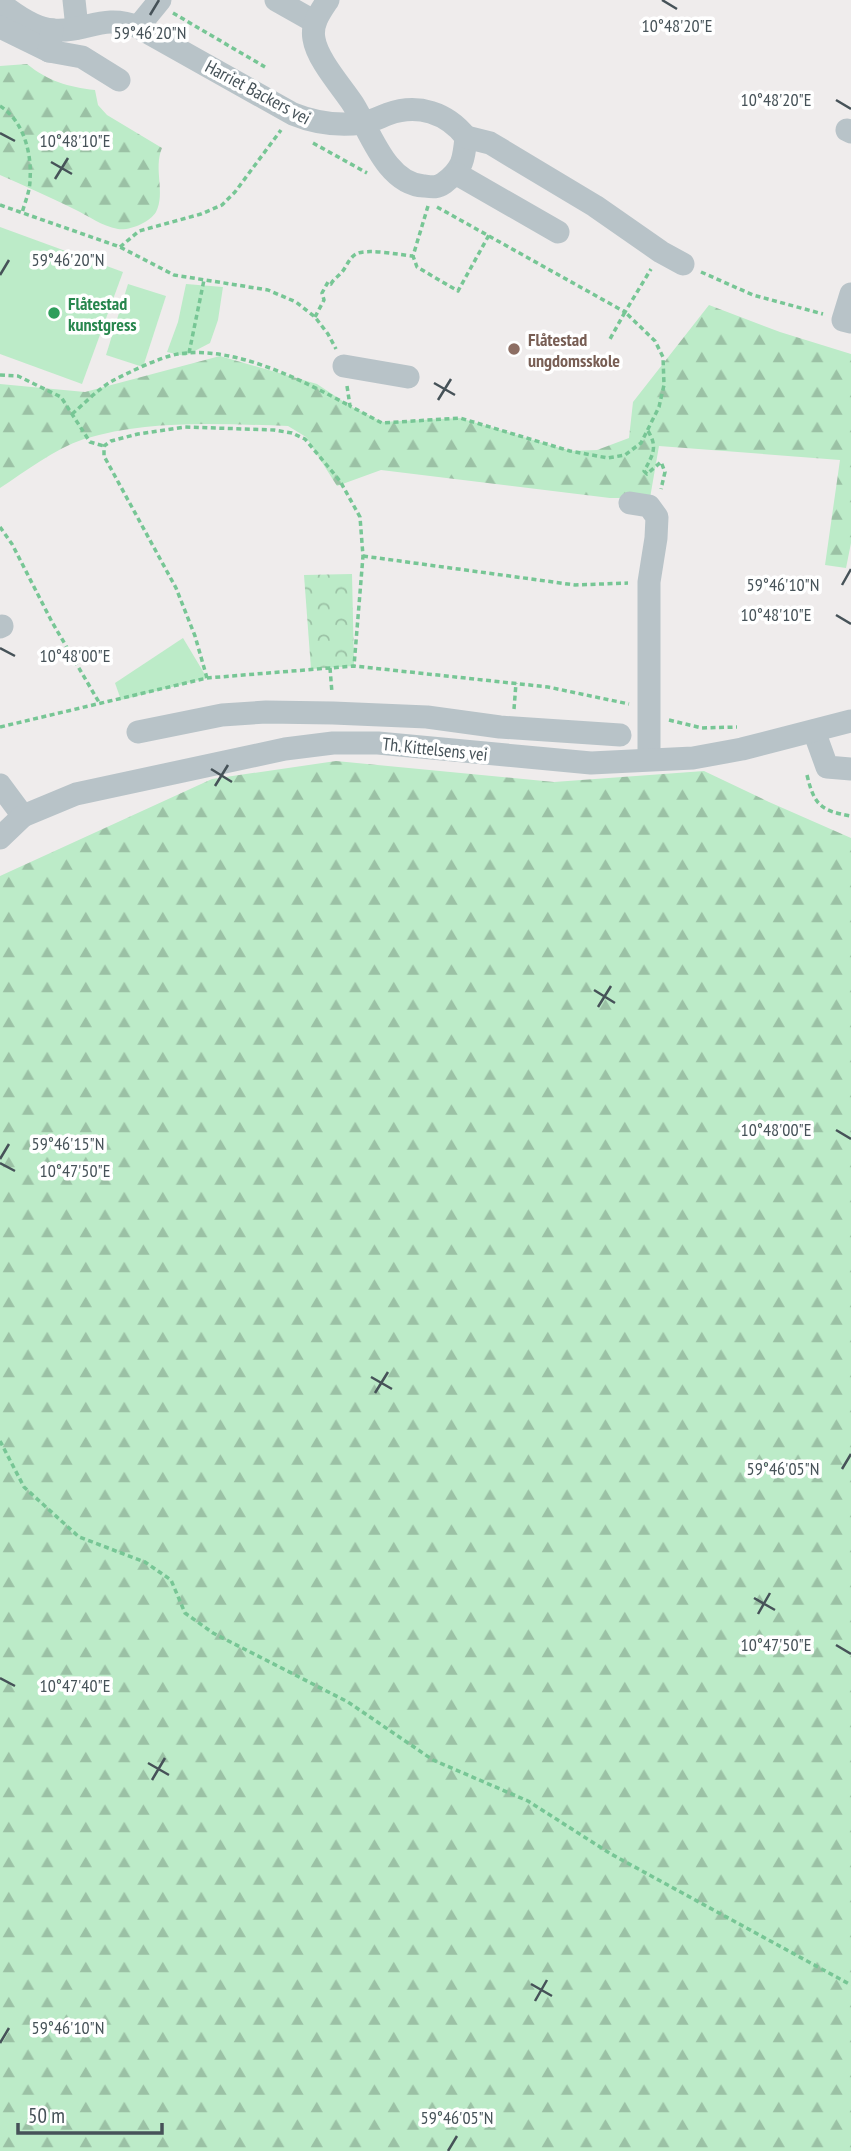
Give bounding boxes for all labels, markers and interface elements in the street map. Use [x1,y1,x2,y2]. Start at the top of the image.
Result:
text: 10°48'20"E [642,14,712,37]
text: 59°46'20"N [114,21,186,44]
street label: Harriet Backers vei [201,55,315,129]
text: 10°48'20"E [741,88,811,111]
text: 10°48'10"E [40,129,110,152]
text: 59°46'20"N [32,248,104,271]
place label: Flåtestad kunstgress [68,292,137,336]
marker: Flåtestad kunstgress [46,305,62,321]
place label: Flåtestad ungdomsskole [528,328,620,372]
marker: Flåtestad ungdomsskole [506,341,522,357]
text: 59°46'10"N [747,573,819,596]
text: 10°48'10"E [741,603,811,626]
text: 10°48'00"E [40,644,110,667]
street label: Th. Kittelsens vei [381,732,489,766]
text: 10°48'00"E [741,1118,811,1141]
text: 59°46'15"N [32,1132,104,1155]
text: 10°47'50"E [40,1159,110,1182]
text: 59°46'05"N [747,1457,819,1480]
text: 10°47'50"E [741,1633,811,1656]
text: 10°47'40"E [40,1674,110,1697]
text: 59°46'10"N [32,2016,104,2039]
scale bar [18,2092,161,2136]
text: 50 m [28,2102,65,2129]
text: 59°46'05"N [421,2106,493,2129]

